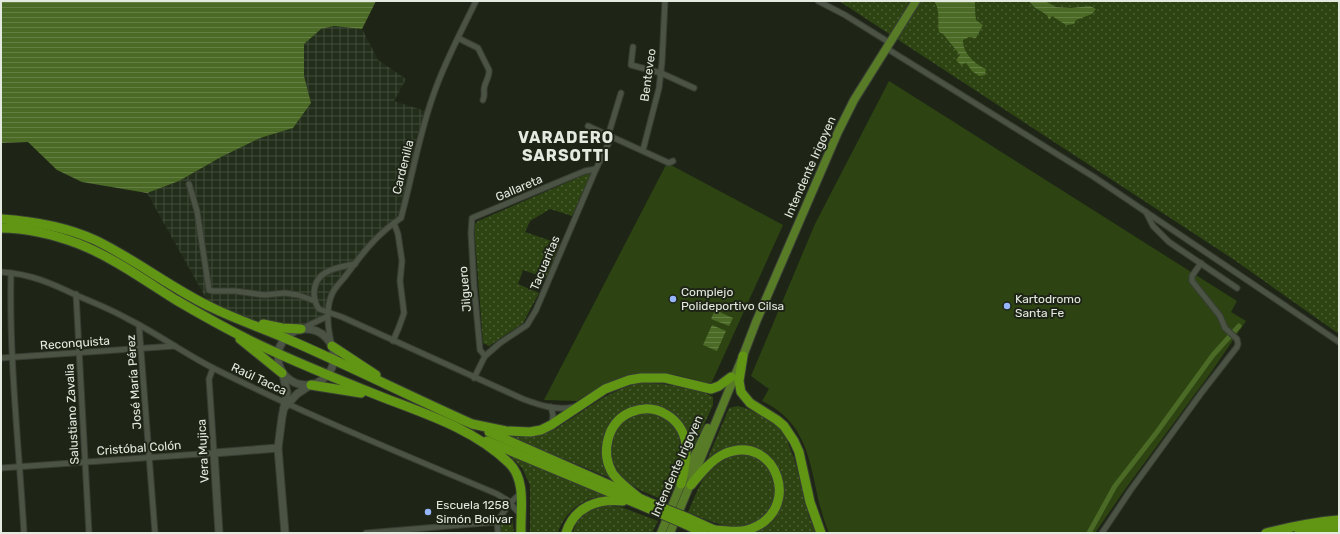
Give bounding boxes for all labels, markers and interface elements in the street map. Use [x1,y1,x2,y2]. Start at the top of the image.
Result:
street label: Benteveo [637,48,659,102]
street label: Intendente Irigoyen [781,114,839,220]
district label: VARADERO SARSOTTI [518,128,614,165]
street label: Cardenilla [389,138,417,196]
street label: Gallareta [493,172,545,204]
street label: Tacuaritas [527,234,563,292]
street label: Jilguero [456,265,474,312]
place label: Complejo Polideportivo Cilsa [681,285,784,313]
place label: Kartodromo Santa Fe [1015,292,1081,320]
marker: Complejo Polideportivo Cilsa [668,294,678,304]
marker: Kartodromo Santa Fe [1002,301,1012,311]
street label: Reconquista [40,334,110,352]
street label: José María Pérez [124,334,144,430]
street label: Raúl Tacca [229,360,289,398]
street label: Salustiano Zavalia [62,363,82,465]
street label: Intendente Irigoyen [648,413,706,519]
street label: Vera Mujica [194,419,212,483]
street label: Cristóbal Colón [96,438,182,458]
place label: Escuela 1258 Simón Bolivar [436,498,513,526]
marker: Escuela 1258 Simón Bolivar [423,507,433,517]

